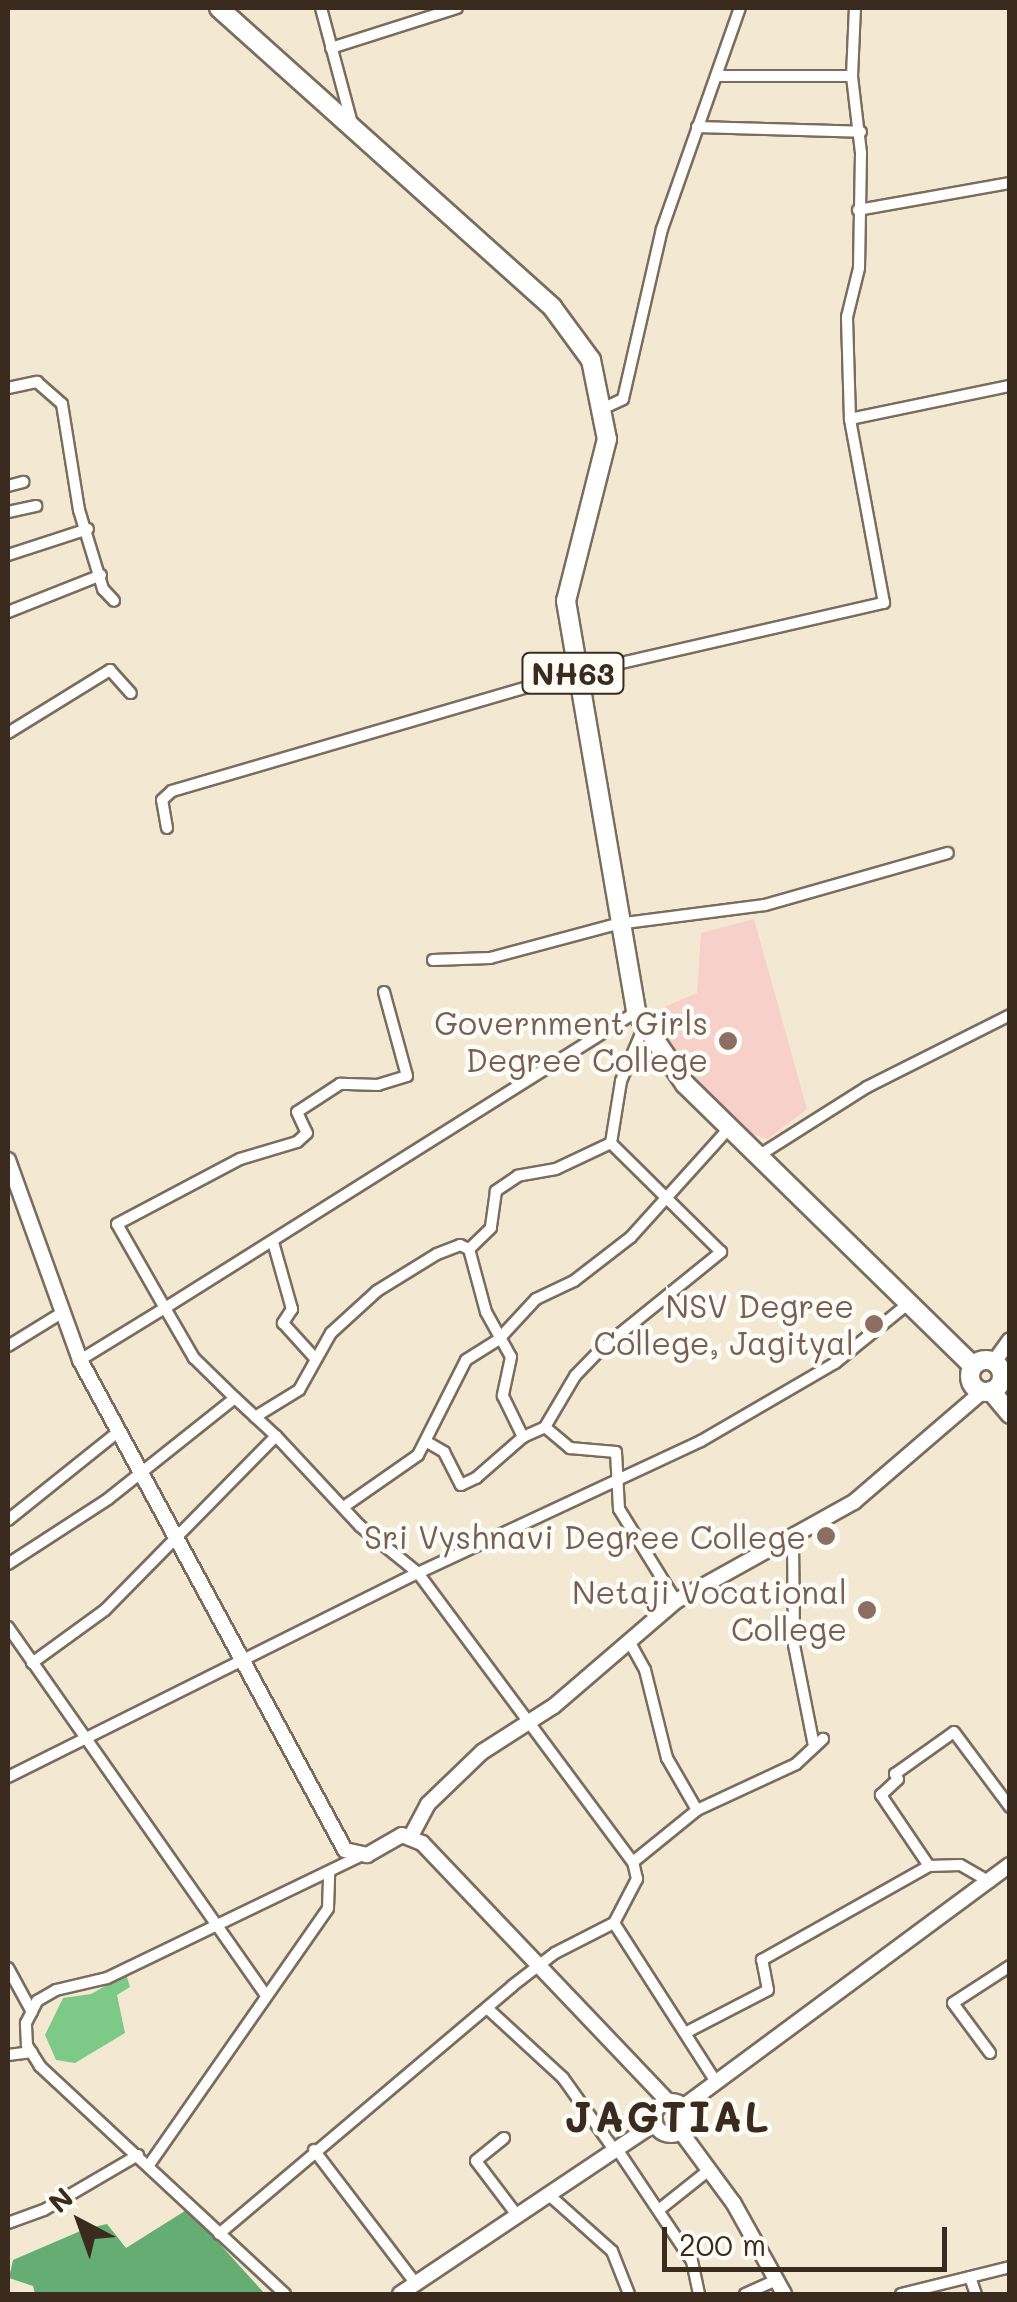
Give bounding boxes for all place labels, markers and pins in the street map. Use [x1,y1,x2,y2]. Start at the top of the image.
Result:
place label: Government Girls Degree College [434,1004,708,1079]
marker: Government Girls Degree College [717,1030,739,1052]
place label: NSV Degree College, Jagityal [593,1287,854,1362]
marker: NSV Degree College, Jagityal [863,1313,885,1335]
place label: Sri Vyshnavi Degree College [364,1517,806,1555]
marker: Sri Vyshnavi Degree College [815,1525,837,1547]
place label: Netaji Vocational College [572,1573,847,1648]
marker: Netaji Vocational College [856,1599,878,1621]

